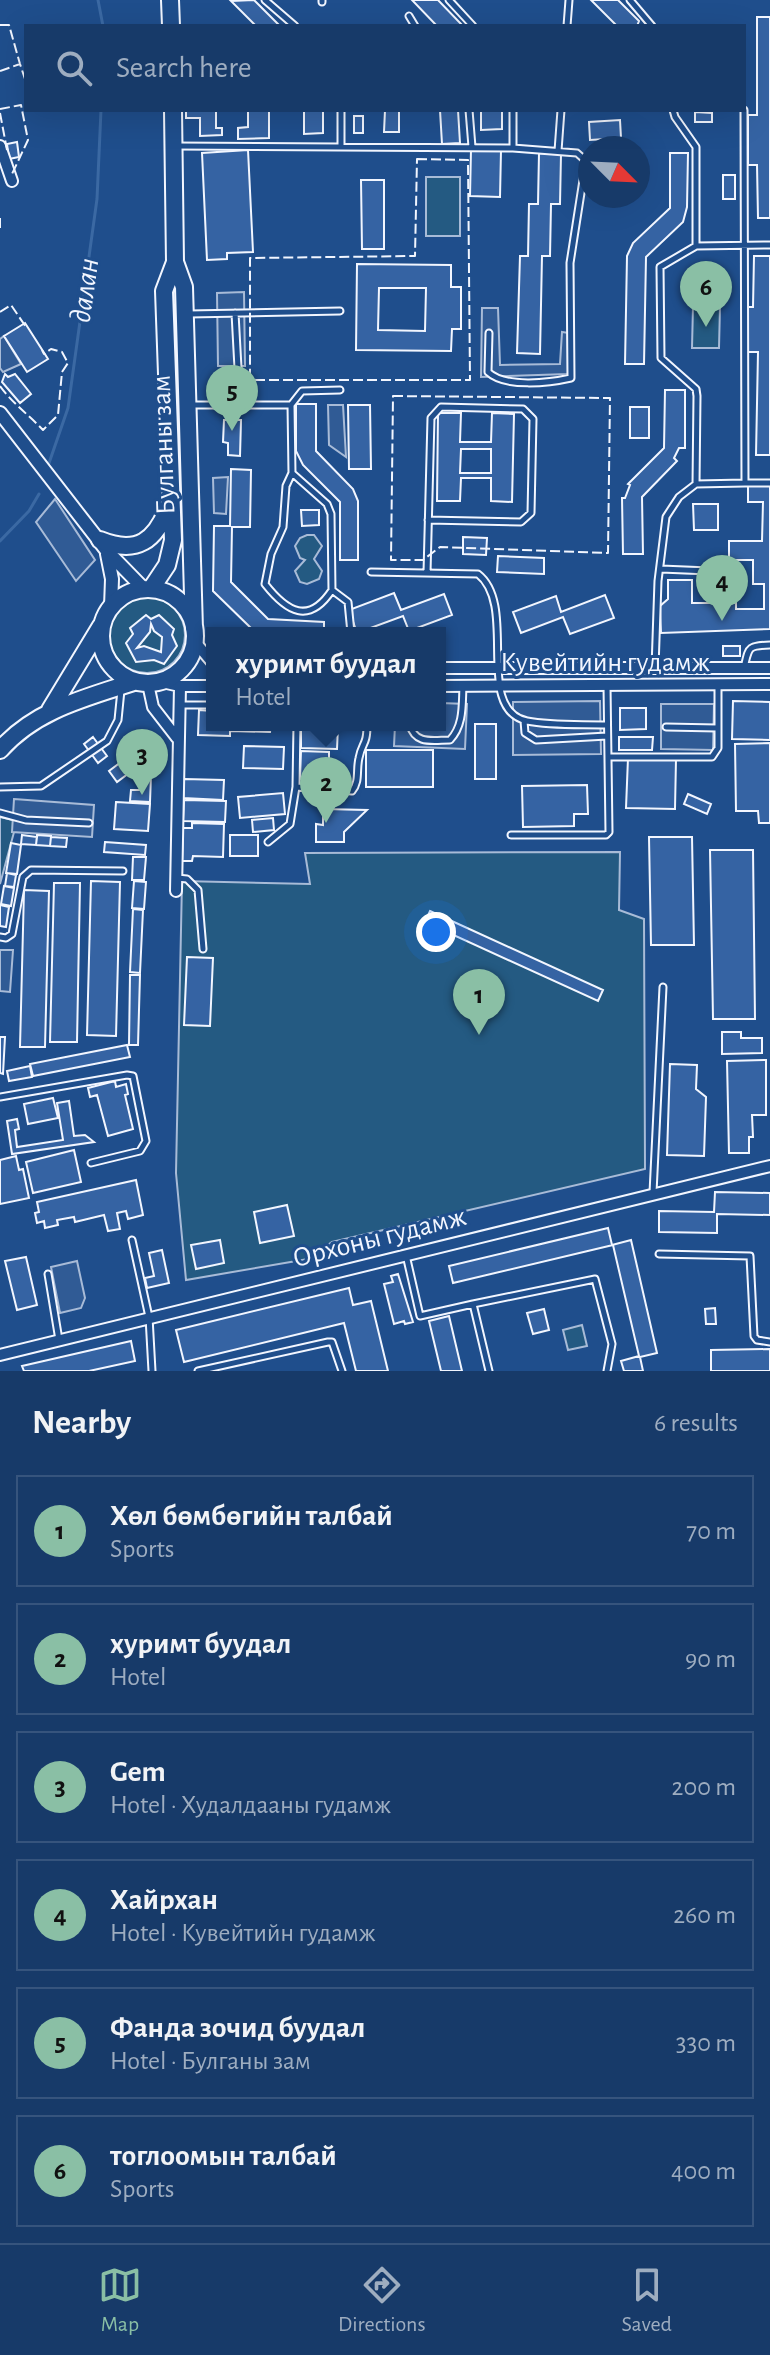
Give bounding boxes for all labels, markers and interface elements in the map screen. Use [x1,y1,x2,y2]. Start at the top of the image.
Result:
search box [24,24,746,112]
icon: search [52,46,96,90]
text: Search here [116,53,252,83]
north arrow [578,136,650,208]
water label: далан [66,256,104,324]
pin: 6 [680,261,732,327]
pin: 5 [206,365,258,431]
street label: Булганы зам [148,375,180,515]
pin: 4 [696,555,748,621]
popup [206,627,446,731]
text: хуримт буудал [235,649,417,679]
street label: Кувейтийн гудамж [500,649,710,677]
text: Hotel [235,684,292,710]
pin: 3 [116,729,168,795]
pin: 2 [300,757,352,823]
your location [416,912,456,952]
pin: 1 [453,969,505,1035]
street label: Орхоны гудамж [290,1203,469,1273]
text: Nearby [32,1406,131,1440]
text: 6 results [654,1410,738,1436]
text: Хөл бөмбөгийн талбай [110,1501,393,1531]
text: 1 [55,1518,65,1544]
text: 70 m [686,1518,736,1544]
text: Sports [110,1536,174,1562]
text: хуримт буудал [110,1629,291,1659]
text: 2 [54,1646,66,1672]
text: 90 m [685,1646,736,1672]
text: Hotel [110,1664,166,1690]
text: Gem [110,1757,166,1787]
text: 3 [54,1774,66,1800]
text: 200 m [672,1774,736,1800]
text: Hotel · Худалдааны гудамж [110,1792,391,1818]
text: Хайрхан [110,1885,218,1915]
text: 4 [53,1902,67,1928]
text: 260 m [673,1902,736,1928]
text: Hotel · Кувейтийн гудамж [110,1920,376,1946]
text: Фанда зочид буудал [110,2013,365,2043]
text: 5 [54,2030,66,2056]
text: 330 m [676,2030,736,2056]
text: Hotel · Булганы зам [110,2048,311,2074]
text: тоглоомын талбай [110,2141,337,2171]
text: 6 [54,2158,66,2184]
text: 400 m [671,2158,736,2184]
text: Sports [110,2176,174,2202]
tab: Map [98,2263,142,2337]
tab: Directions [338,2263,426,2337]
tab: Saved [622,2263,672,2337]

